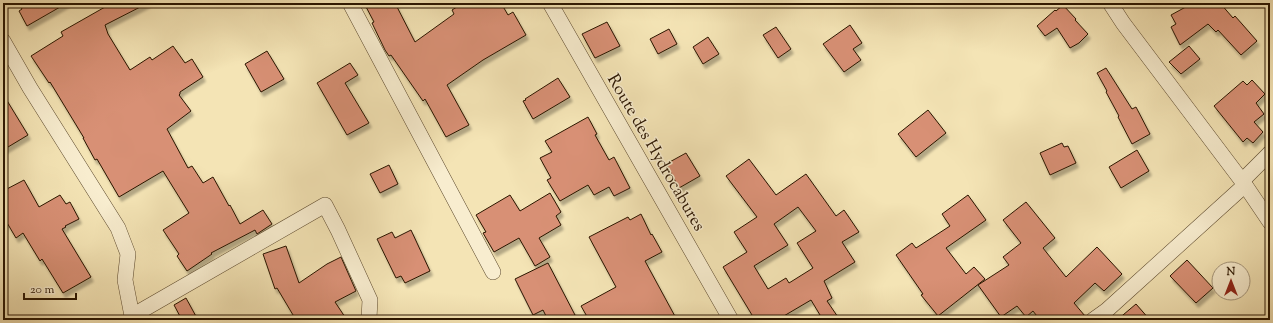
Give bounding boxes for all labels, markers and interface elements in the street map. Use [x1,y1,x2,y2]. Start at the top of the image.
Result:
street label: Route des Hydrocabures [600,70,710,236]
north arrow [1211,261,1251,301]
text: N [1226,264,1236,280]
scale bar [24,275,76,301]
text: 20 m [30,281,55,299]

